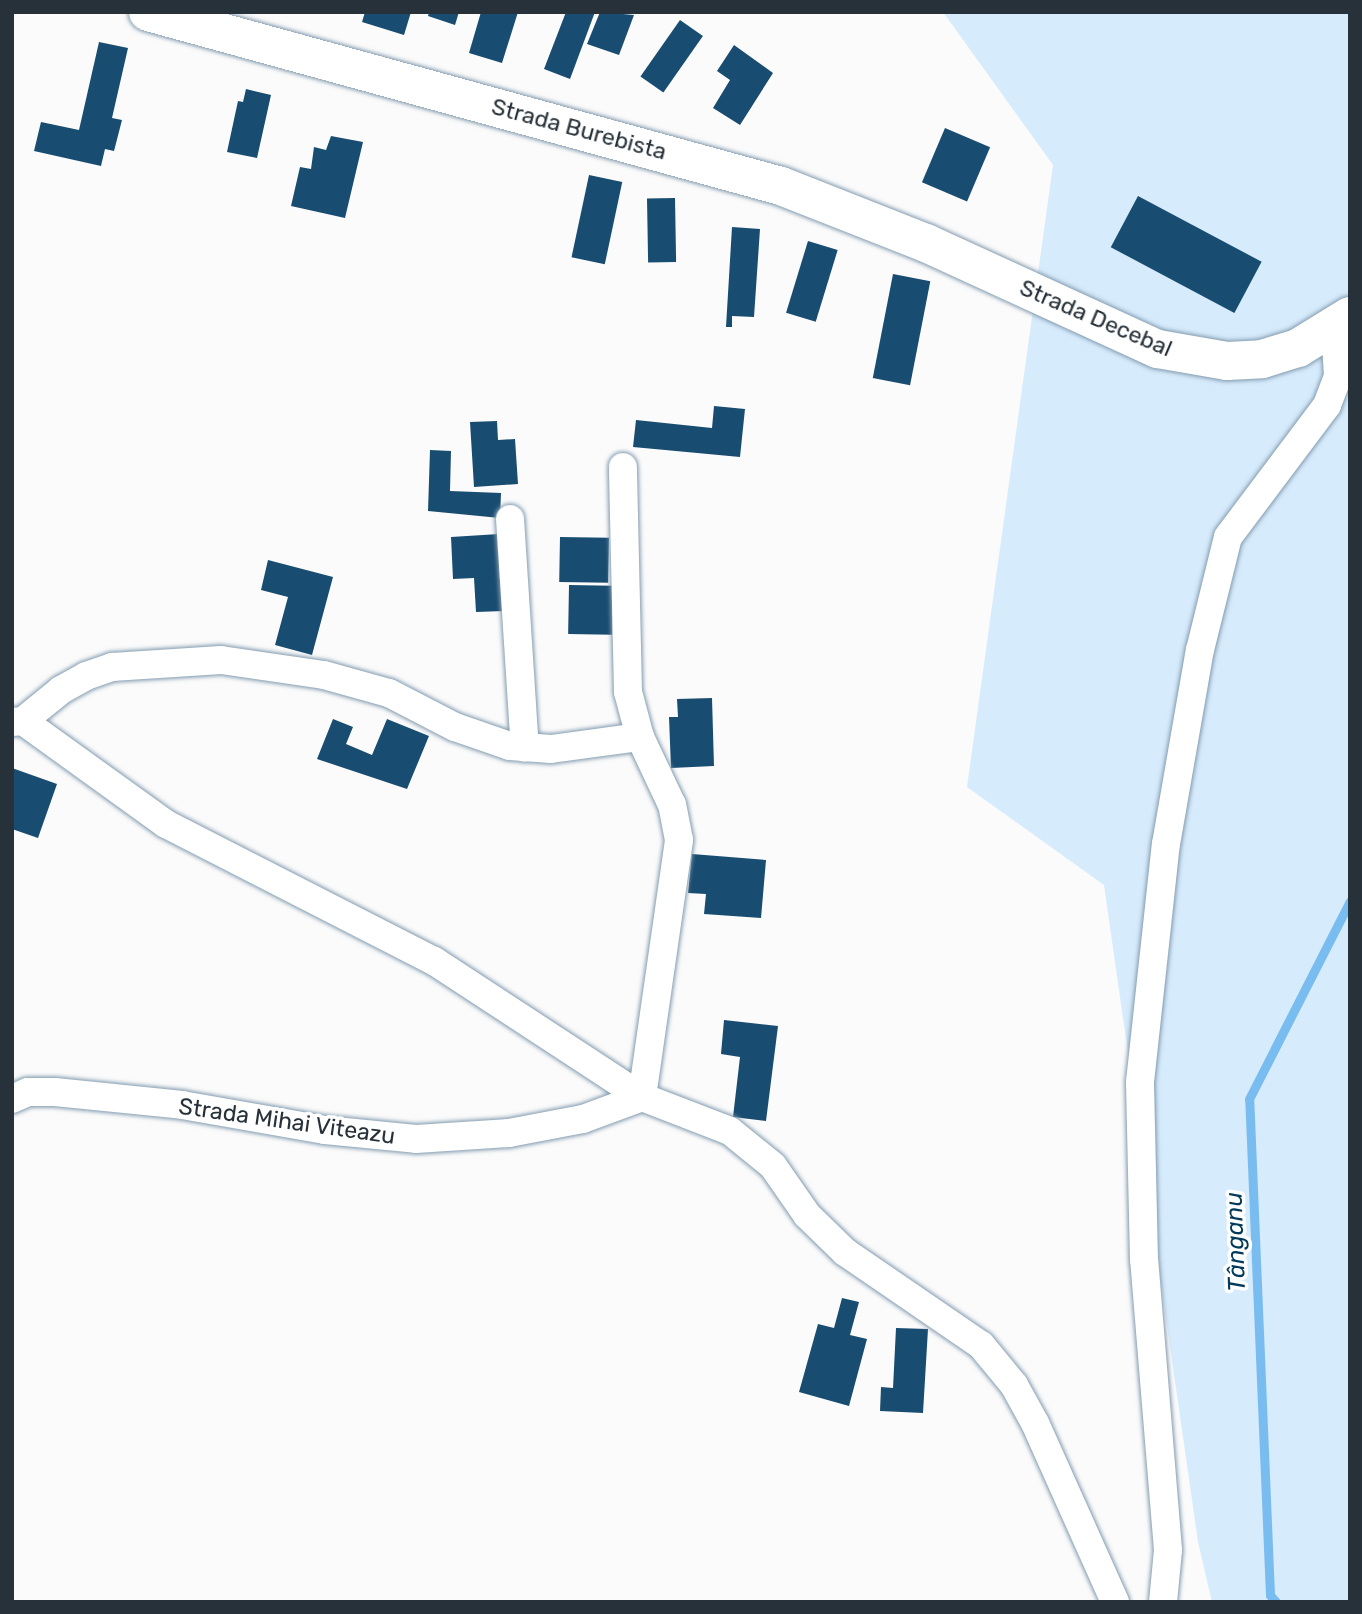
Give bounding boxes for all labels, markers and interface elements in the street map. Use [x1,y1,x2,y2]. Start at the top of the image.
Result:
street label: Strada Burebista [489,92,669,166]
street label: Strada Decebal [1016,273,1176,363]
street label: Strada Mihai Viteazu [177,1092,397,1150]
water label: Tânganu [1220,1192,1252,1292]

